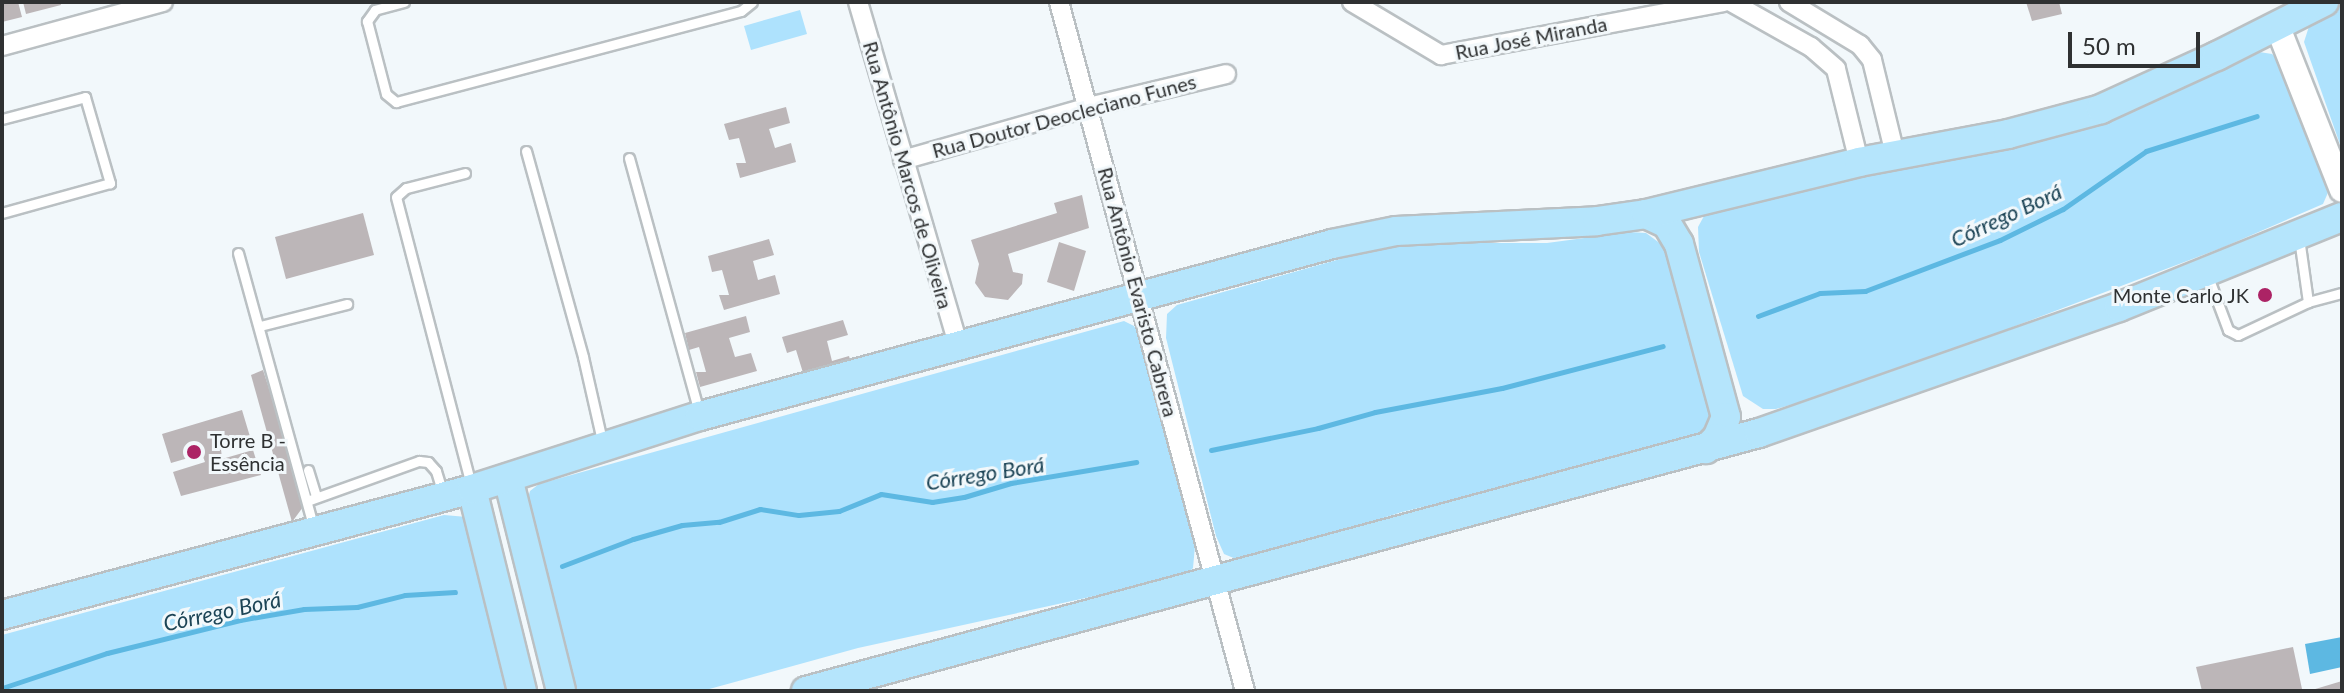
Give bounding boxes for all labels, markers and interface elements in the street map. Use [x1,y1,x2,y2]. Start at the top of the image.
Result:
street label: Rua José Miranda [1453,11,1609,65]
scale bar [2072,16,2204,66]
text: 50 m [2082,31,2136,60]
street label: Rua Antônio Marcos de Oliveira [858,38,958,312]
street label: Rua Doutor Deocleciano Funes [929,69,1199,163]
street label: Rua Antônio Evaristo Cabrera [1093,164,1183,420]
water label: Córrego Borá [1946,178,2066,252]
place label: Monte Carlo JK [2112,283,2249,307]
marker: Monte Carlo JK [2256,286,2274,304]
place label: Torre B - Essência [210,428,286,475]
marker: Torre B - Essência [185,443,203,461]
water label: Córrego Borá [924,451,1046,495]
water label: Córrego Borá [161,586,283,636]

